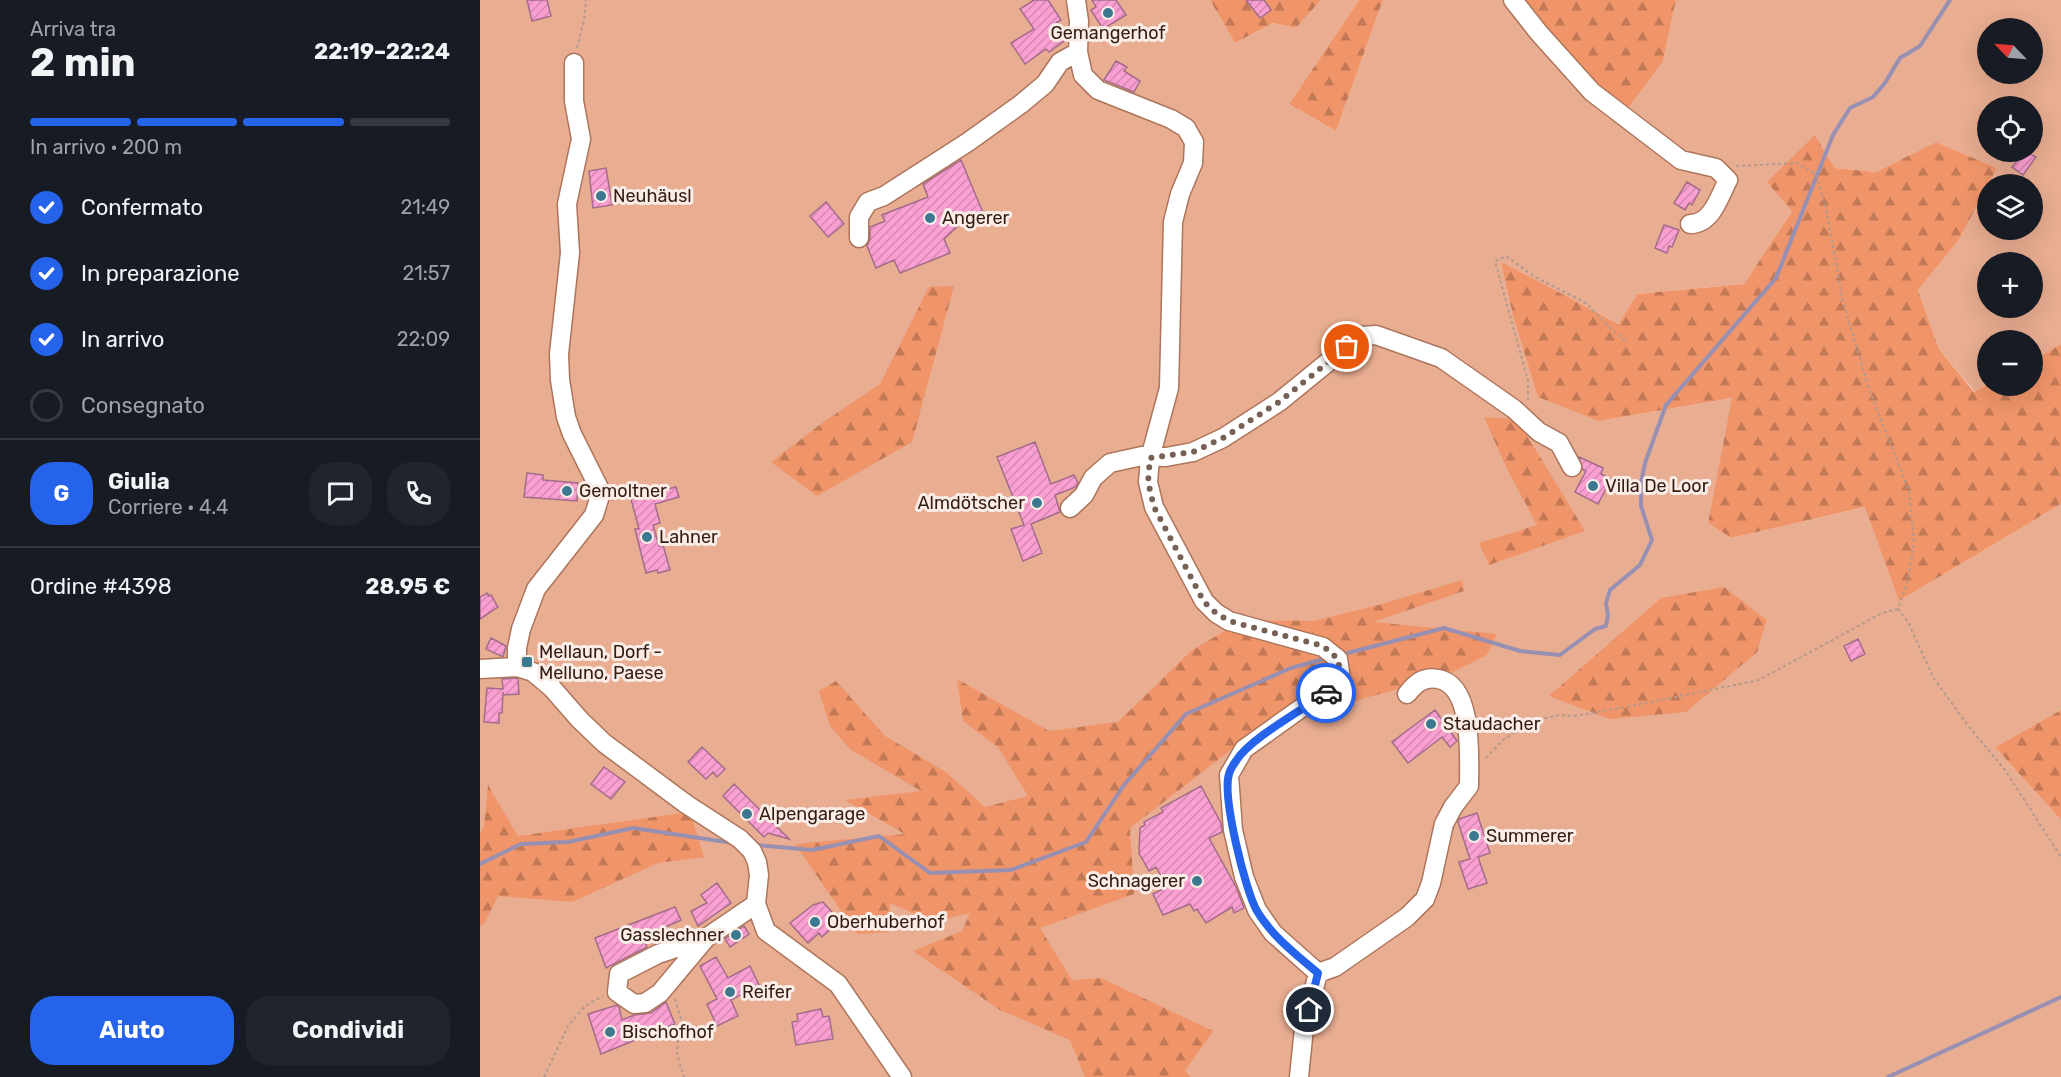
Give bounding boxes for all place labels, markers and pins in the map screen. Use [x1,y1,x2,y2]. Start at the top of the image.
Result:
marker: Gemangerhof [1101,6,1115,20]
place label: Gemangerhof [1051,22,1166,44]
place label: Neuhäusl [613,185,692,207]
marker: Neuhäusl [594,189,608,203]
place label: Angerer [942,207,1010,229]
marker: Angerer [923,211,937,225]
pin [1321,321,1372,372]
place label: Villa De Loor [1605,475,1709,497]
marker: Villa De Loor [1586,479,1600,493]
place label: Gemoltner [579,480,667,502]
marker: Gemoltner [560,484,574,498]
place label: Almdötscher [918,492,1025,514]
marker: Almdötscher [1030,496,1044,510]
place label: Lahner [659,526,718,548]
marker: Lahner [640,530,654,544]
place label: Mellaun, Dorf - Melluno, Paese [539,641,664,684]
marker: Mellaun, Dorf - Melluno, Paese [520,655,534,669]
place label: Staudacher [1443,713,1541,735]
marker: Staudacher [1424,717,1438,731]
place label: Alpengarage [759,803,865,825]
marker: Alpengarage [740,807,754,821]
place label: Summerer [1486,825,1574,847]
marker: Summerer [1467,829,1481,843]
place label: Schnagerer [1088,870,1185,892]
marker: Schnagerer [1190,874,1204,888]
place label: Oberhuberhof [827,911,944,933]
marker: Oberhuberhof [808,915,822,929]
place label: Gasslechner [620,924,724,946]
marker: Gasslechner [729,928,743,942]
place label: Reifer [742,981,792,1003]
pin [1283,984,1334,1035]
marker: Reifer [723,985,737,999]
place label: Bischofhof [622,1021,714,1043]
marker: Bischofhof [603,1025,617,1039]

